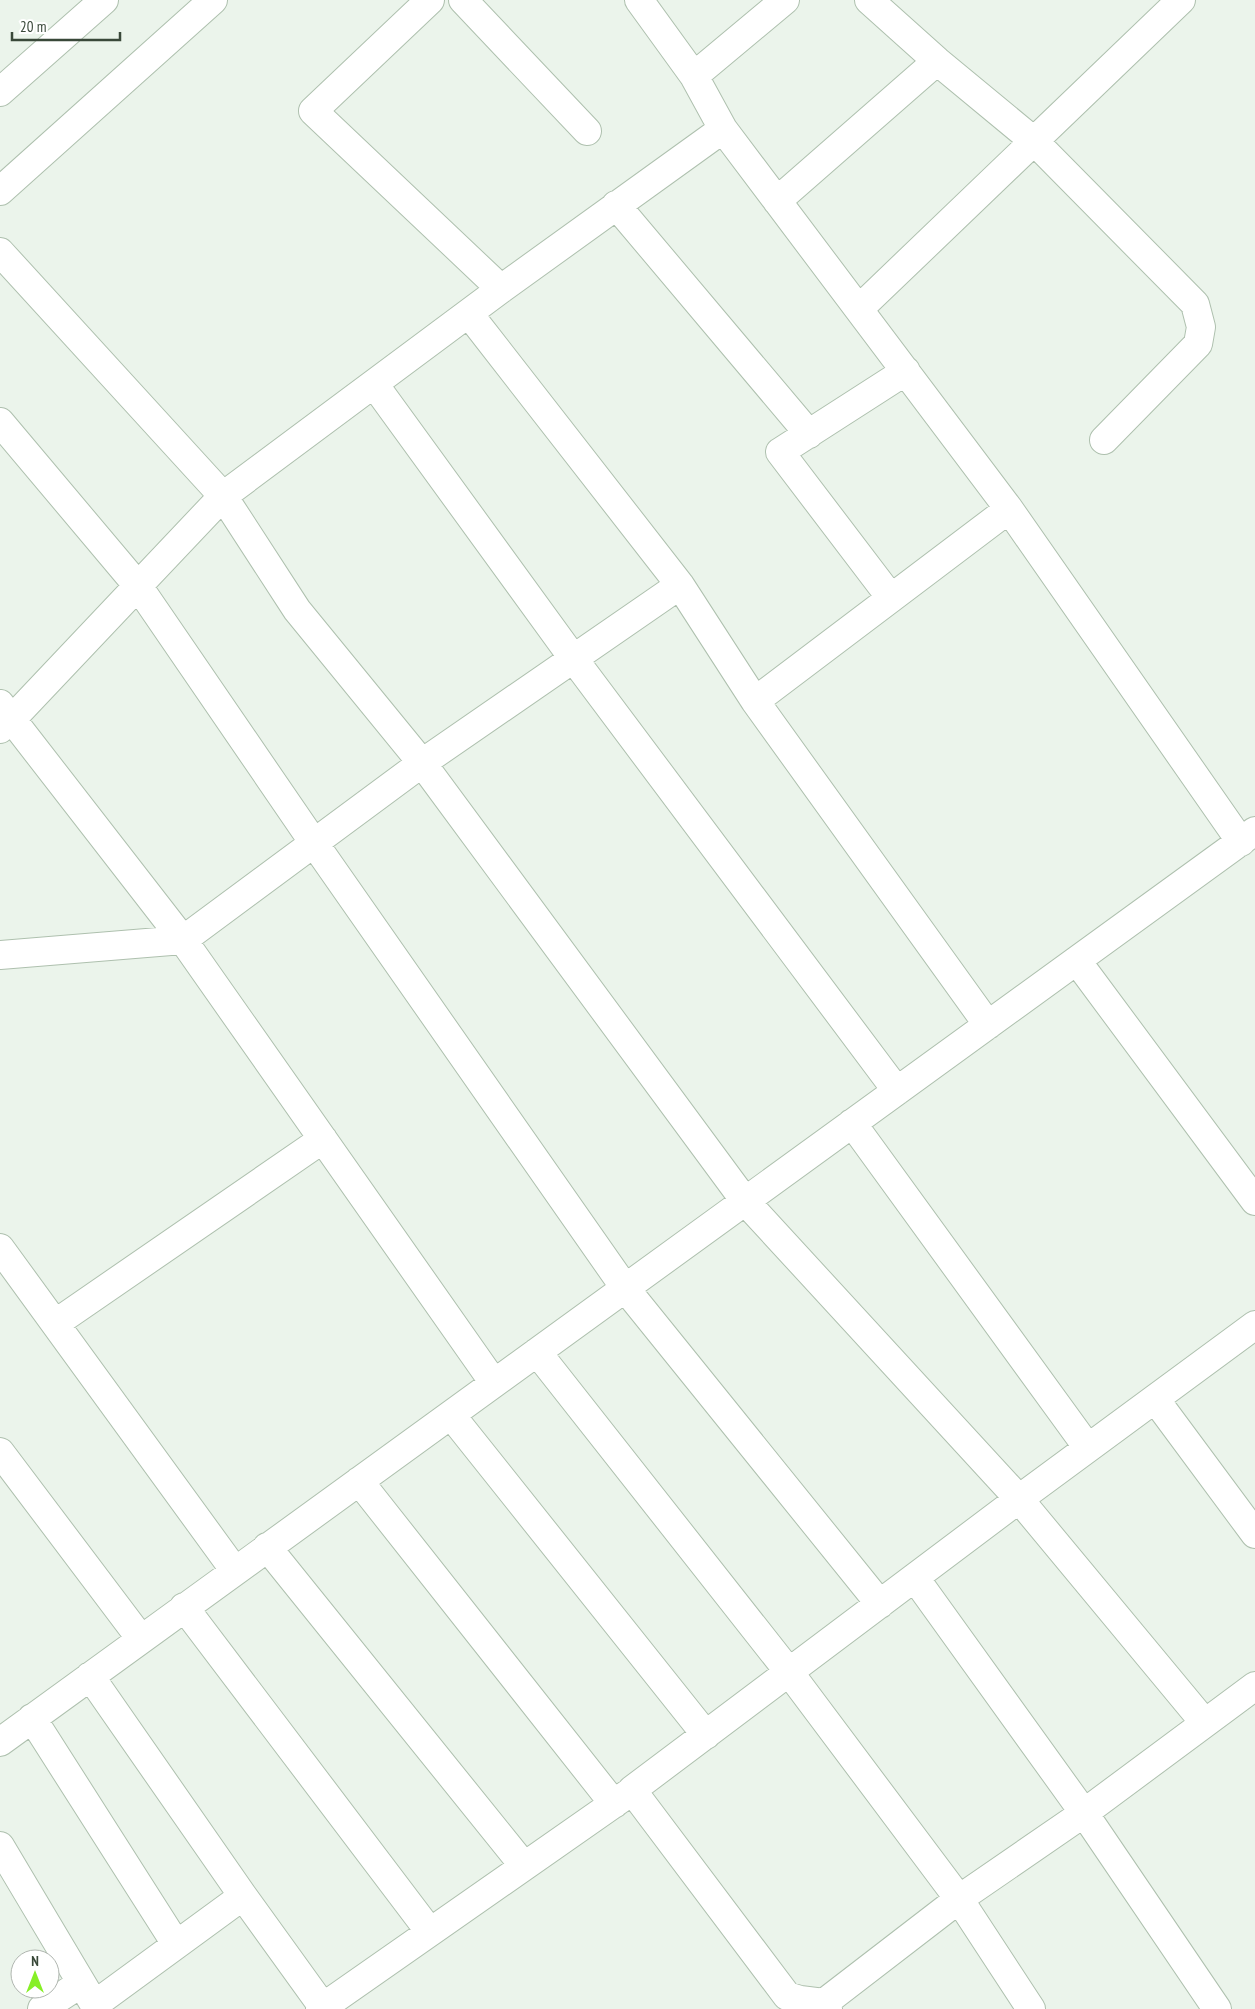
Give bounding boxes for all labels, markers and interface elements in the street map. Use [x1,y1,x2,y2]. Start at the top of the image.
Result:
scale bar [12,10,120,42]
text: 20 m [20,17,46,36]
north arrow [10,1949,60,1999]
text: N [31,1952,39,1970]

